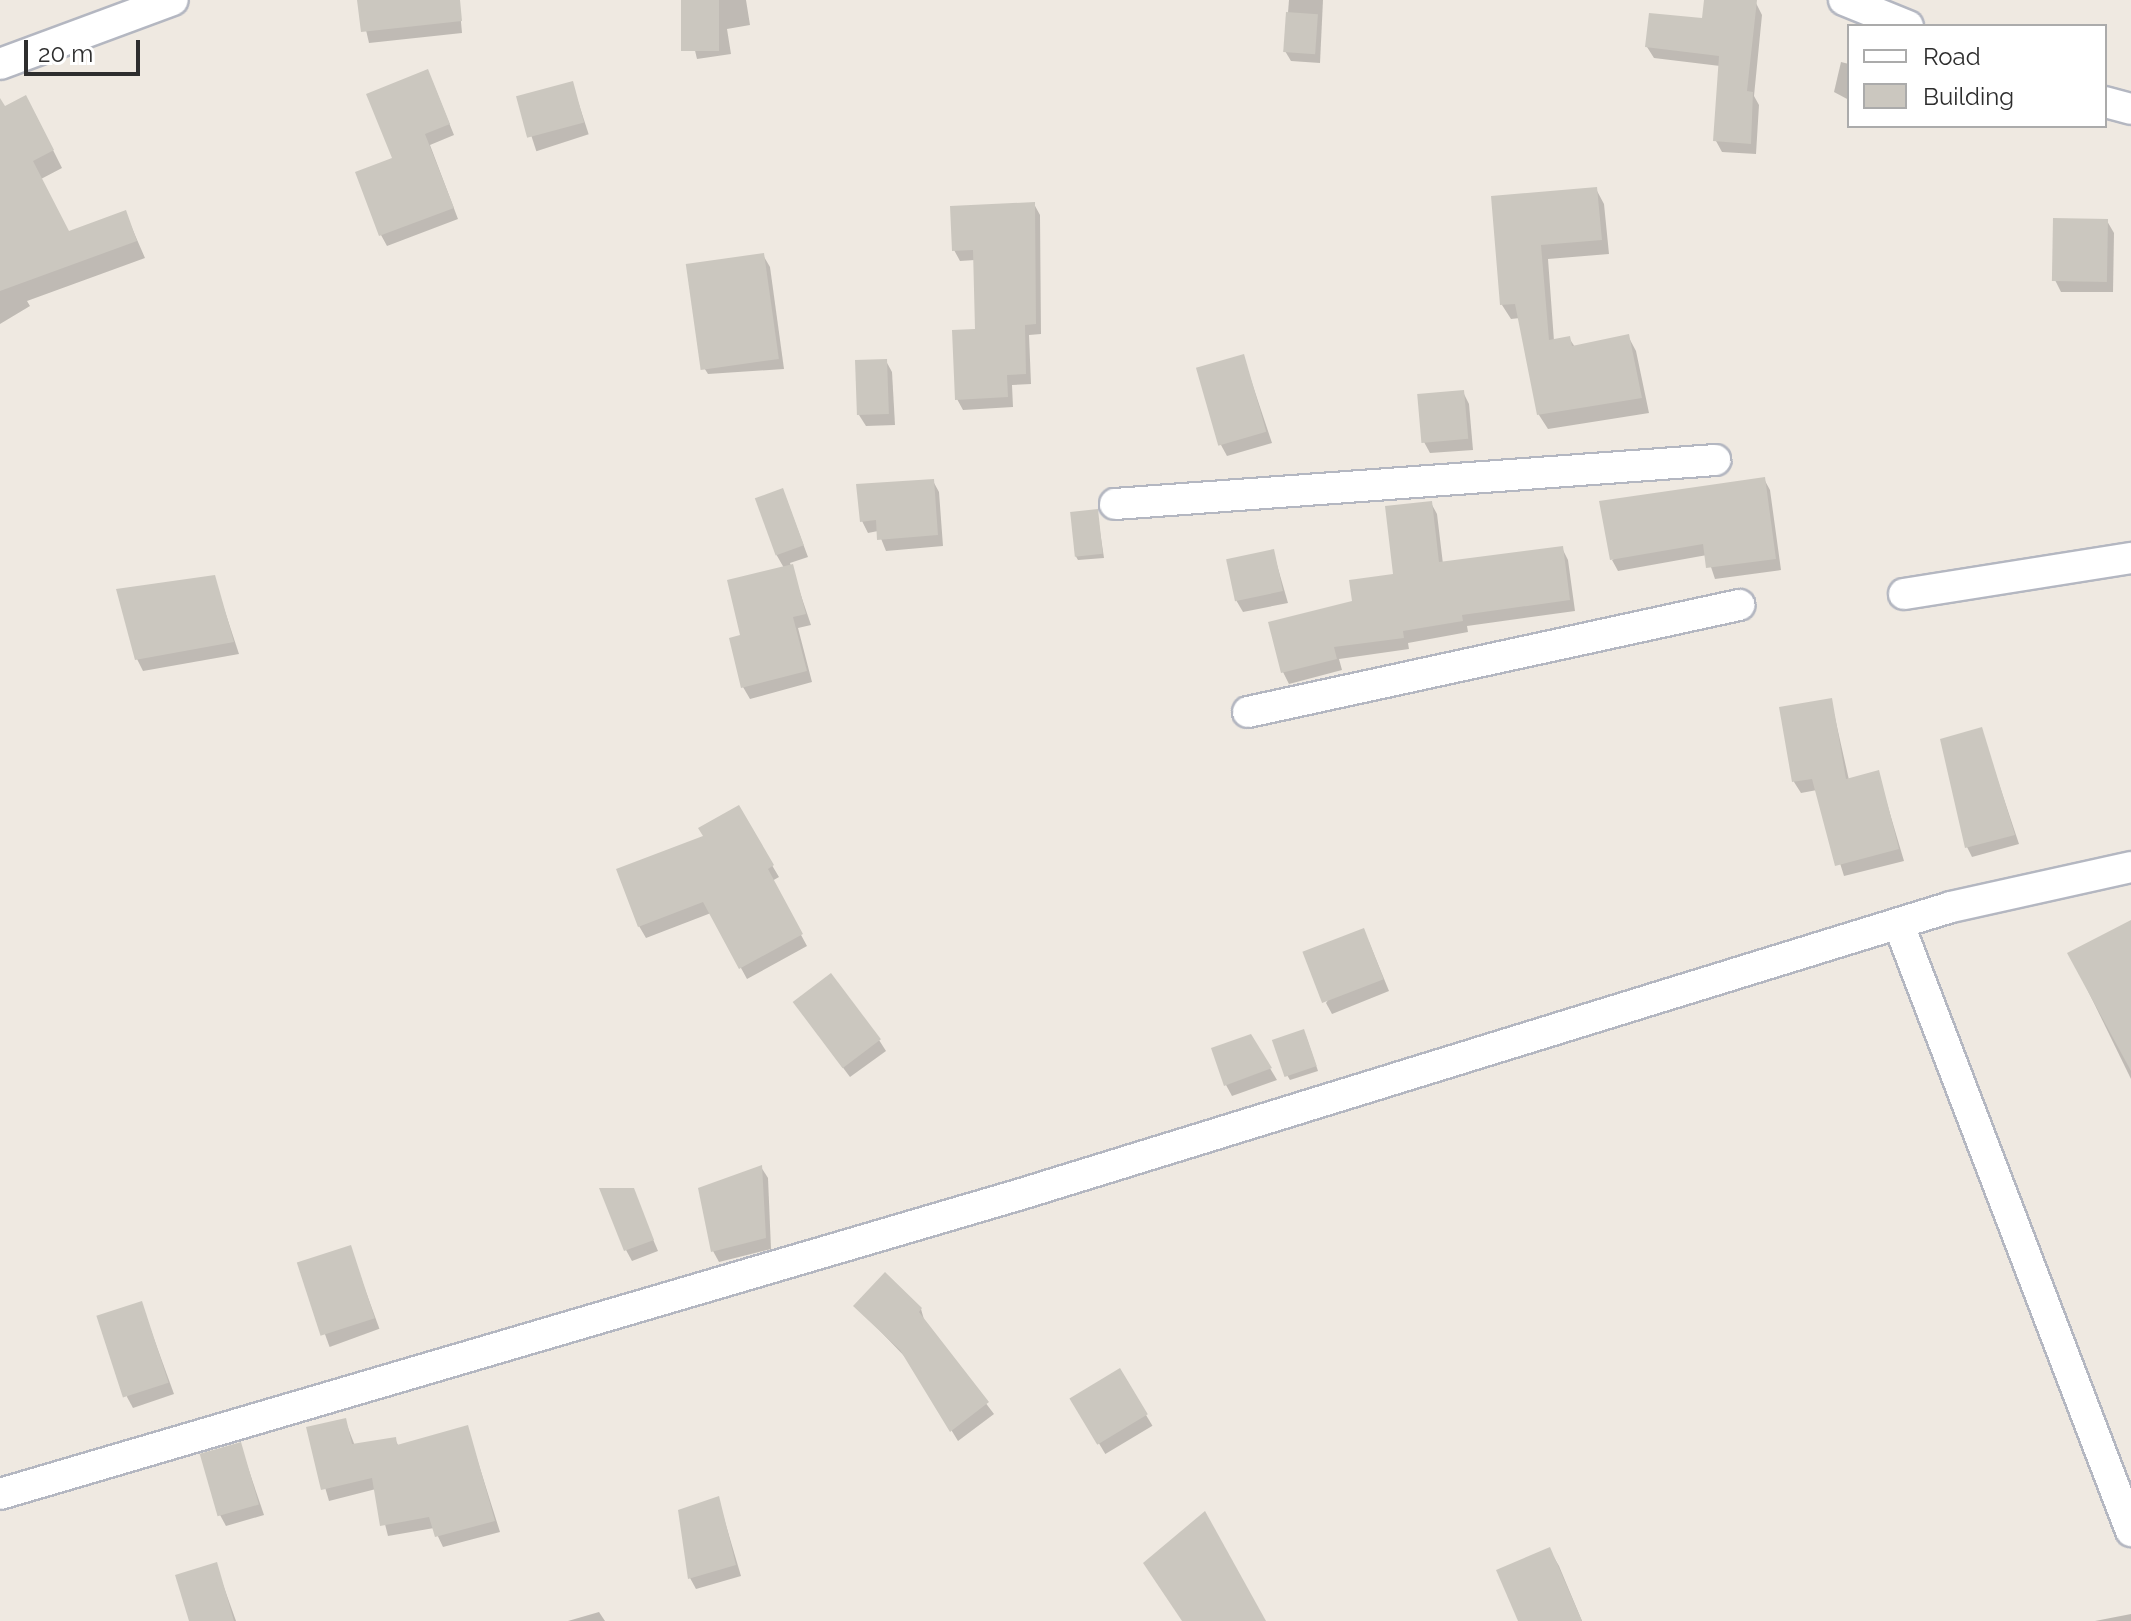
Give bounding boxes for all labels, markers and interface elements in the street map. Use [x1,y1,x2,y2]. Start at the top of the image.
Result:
scale bar [28,24,144,74]
legend [1847,24,2107,128]
text: 20 m [38,39,93,68]
text: Road [1923,42,1981,71]
text: Building [1923,82,2014,111]

